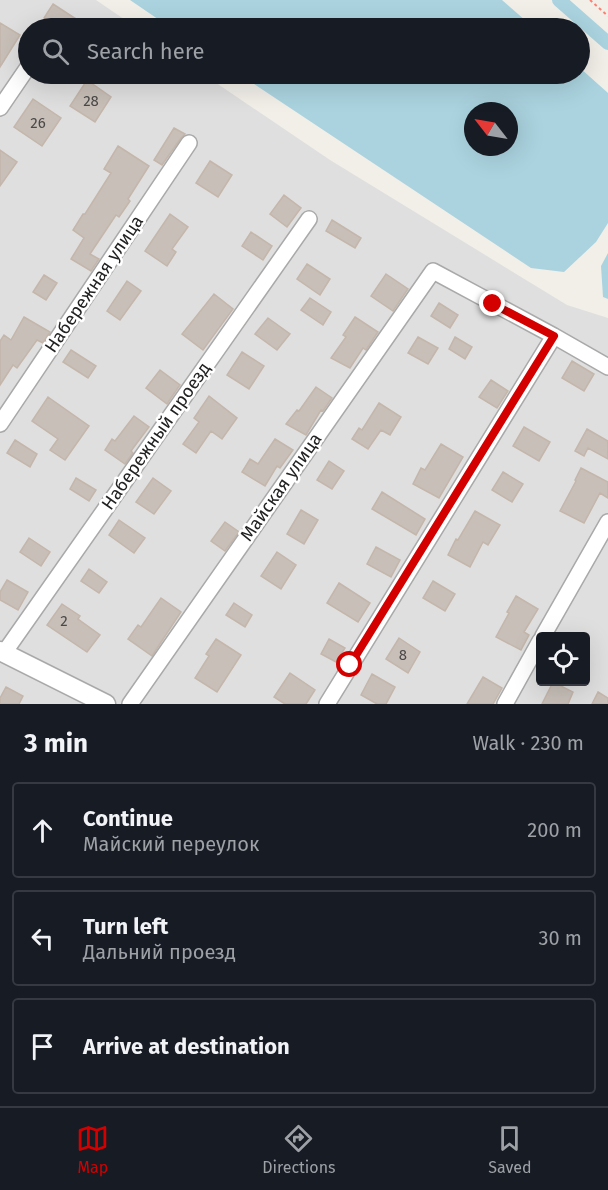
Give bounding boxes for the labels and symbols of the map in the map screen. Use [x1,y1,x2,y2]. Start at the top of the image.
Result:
house number: 28 [83,92,99,110]
north arrow [464,102,518,156]
house number: 26 [30,114,46,132]
street label: Набережная улица [40,211,148,357]
route end [479,290,505,316]
street label: Набережный проезд [97,358,215,514]
street label: Майская улица [236,429,326,545]
house number: 2 [60,612,68,630]
house number: 8 [399,646,407,664]
route start [336,651,362,677]

